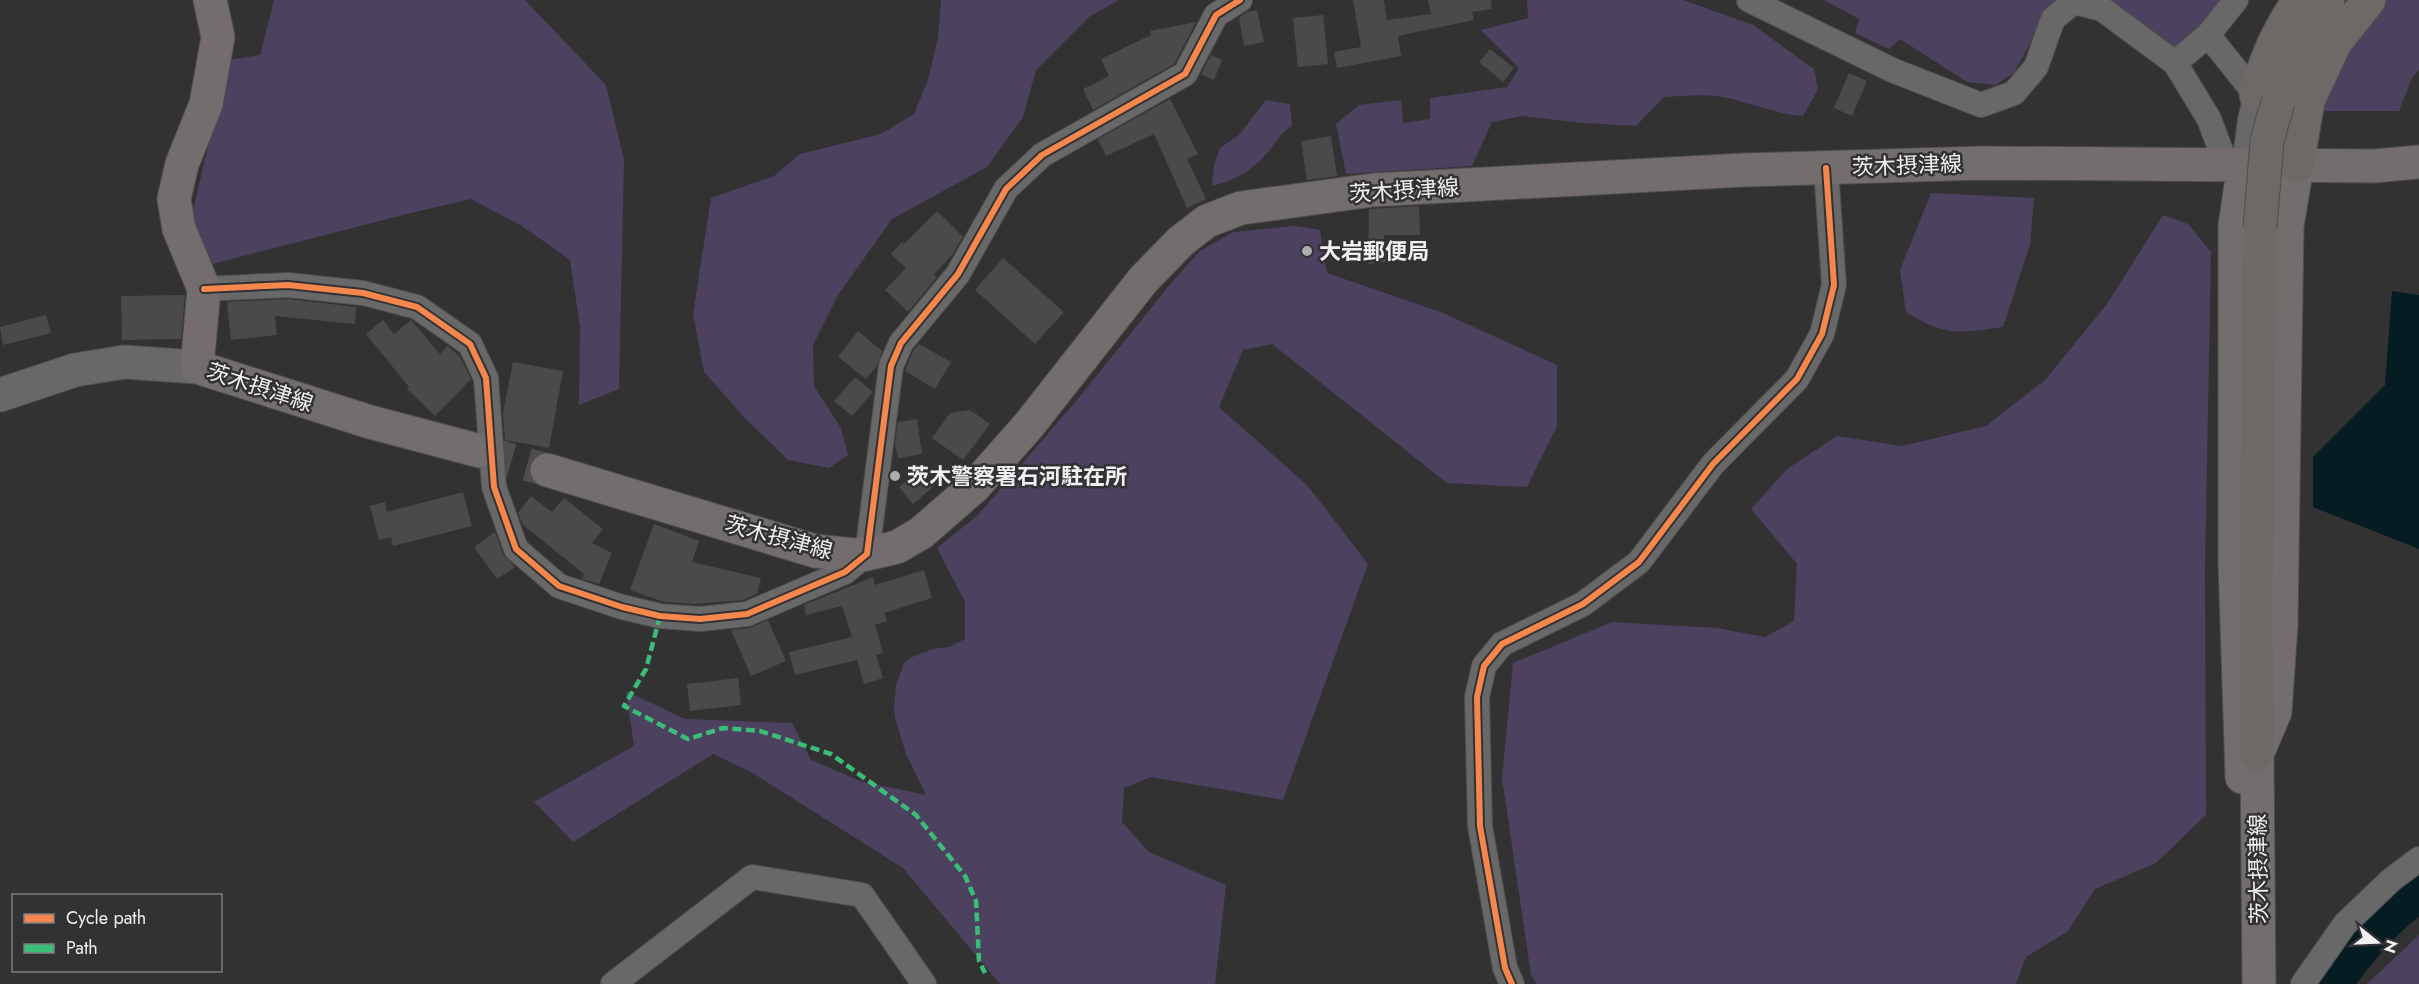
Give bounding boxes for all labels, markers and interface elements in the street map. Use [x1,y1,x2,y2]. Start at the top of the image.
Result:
street label: 茨木摂津線 [1851,147,1963,183]
street label: 茨木摂津線 [1348,170,1460,210]
place label: 大岩郵便局 [1319,235,1429,267]
marker: 大岩郵便局 [1300,244,1314,258]
street label: 茨木摂津線 [203,355,317,419]
place label: 茨木警察署石河駐在所 [907,460,1127,492]
marker: 茨木警察署石河駐在所 [888,469,902,483]
street label: 茨木摂津線 [722,507,836,567]
street label: 茨木摂津線 [2241,814,2275,924]
legend [12,894,222,972]
text: Cycle path [66,905,146,931]
north arrow [2347,912,2407,972]
text: Path [66,935,98,961]
text: N [2378,937,2404,956]

